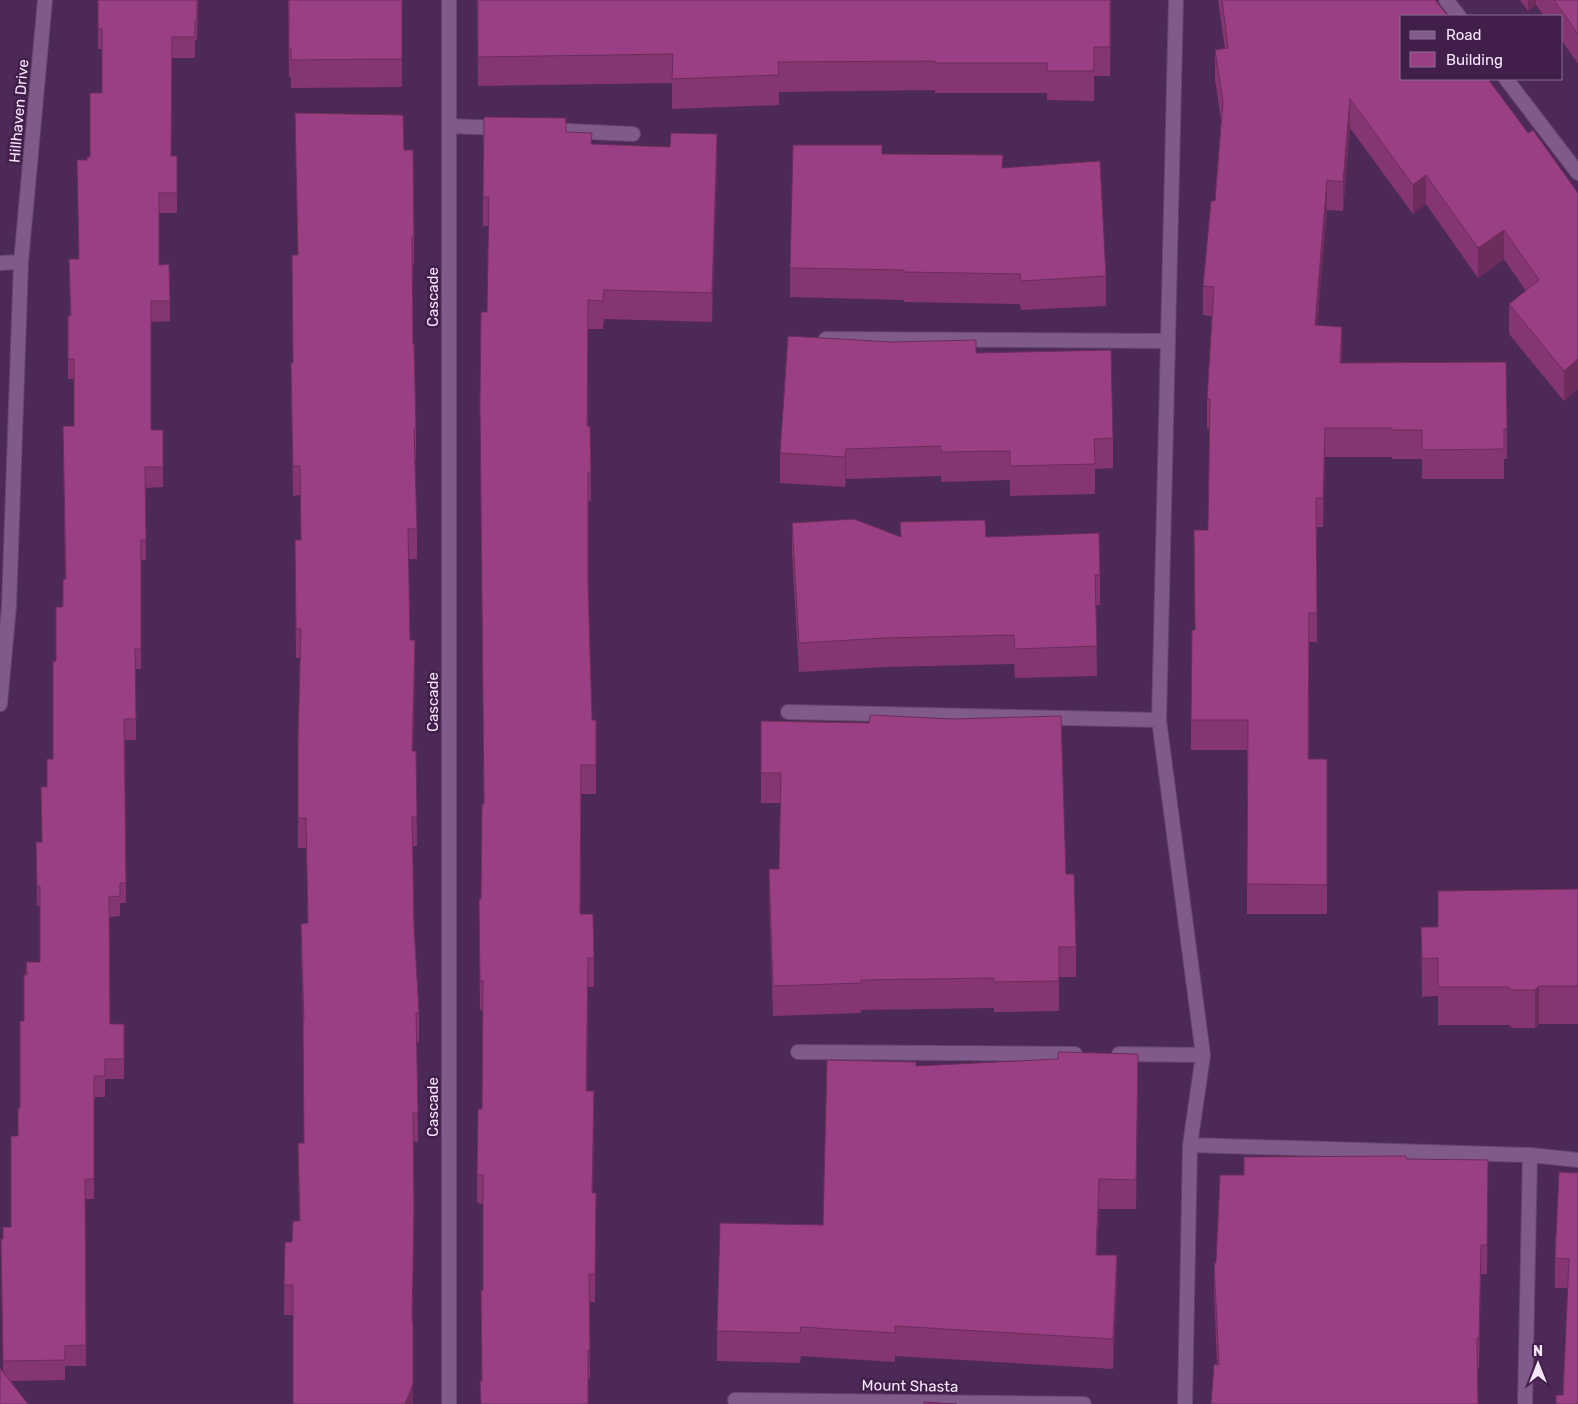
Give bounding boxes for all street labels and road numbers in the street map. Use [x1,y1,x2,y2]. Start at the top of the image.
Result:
street label: Hillhaven Drive [5,58,33,164]
street label: Cascade [424,267,442,327]
street label: Cascade [424,672,442,732]
street label: Cascade [424,1077,442,1137]
street label: Mount Shasta [862,1376,958,1396]

